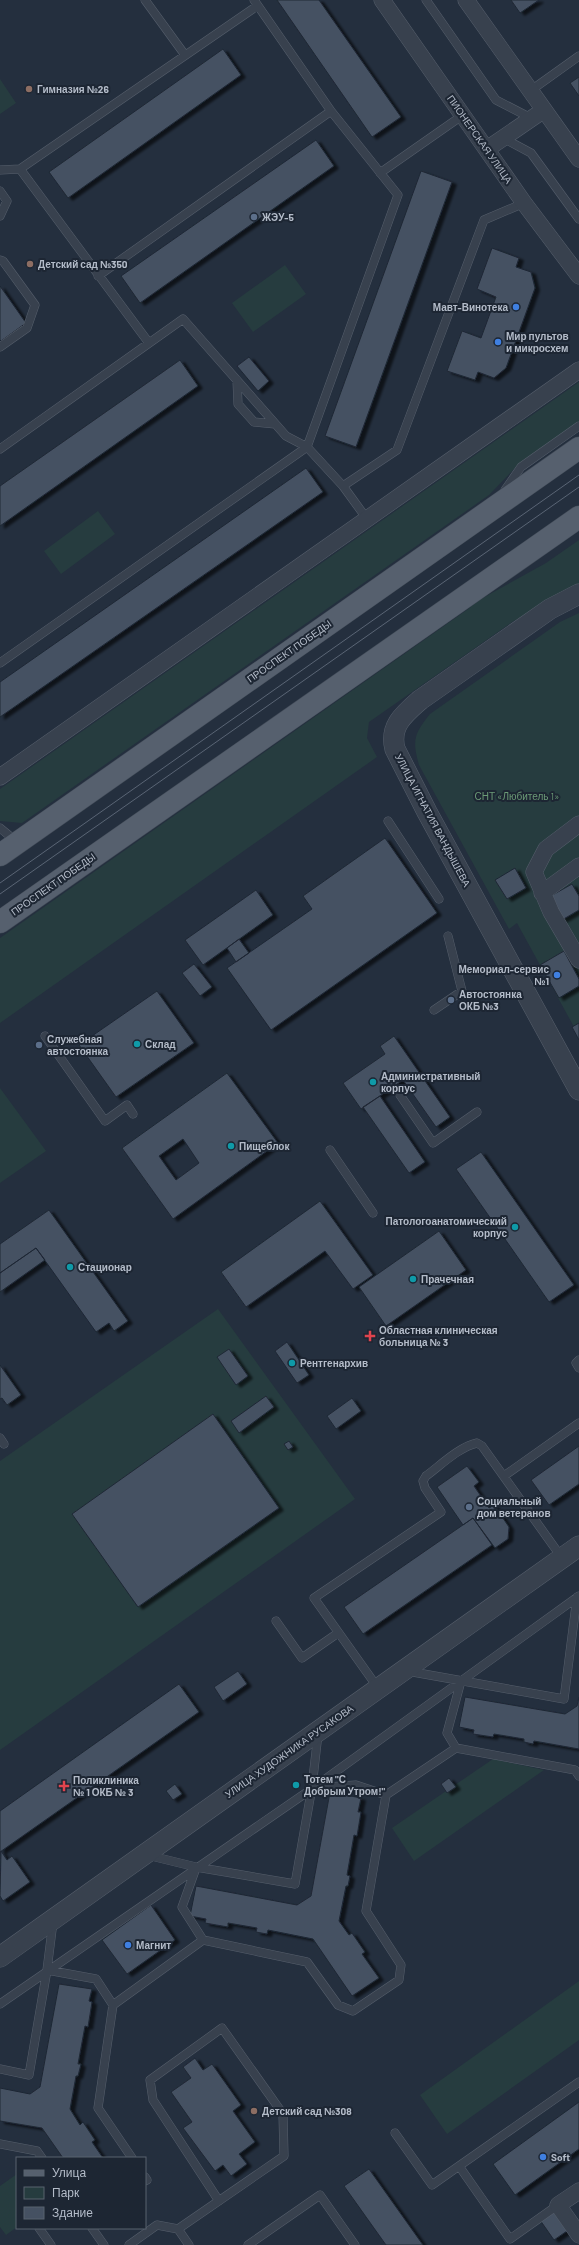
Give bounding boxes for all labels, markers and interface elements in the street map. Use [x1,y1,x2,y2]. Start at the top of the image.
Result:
place label: Гимназия №26 [37,83,109,95]
marker: Гимназия №26 [24,84,34,94]
street label: ПИОНЕРСКАЯ УЛИЦА [445,92,515,186]
place label: ЖЭУ-5 [261,211,294,223]
marker: ЖЭУ-5 [249,212,259,222]
place label: Детский сад №350 [38,258,128,270]
marker: Детский сад №350 [25,259,35,269]
place label: Мавт-Винотека [433,301,508,313]
marker: Мавт-Винотека [511,302,521,312]
place label: Мир пультов и микросхем [506,330,569,354]
marker: Мир пультов и микросхем [493,337,503,347]
street label: ПРОСПЕКТ ПОБЕДЫ [244,617,334,685]
street label: УЛИЦА ИГНАТИЯ ВАНДЫШЕВА [393,752,473,889]
park label: СНТ «Любитель 1» [475,790,559,802]
street label: ПРОСПЕКТ ПОБЕДЫ [8,850,98,918]
place label: Мемориал-сервис №1 [459,963,549,987]
marker: Мемориал-сервис №1 [552,970,562,980]
place label: Автостоянка ОКБ №3 [459,988,522,1012]
marker: Автостоянка ОКБ №3 [446,995,456,1005]
place label: Служебная автостоянка [47,1033,109,1057]
place label: Склад [145,1038,176,1050]
marker: Склад [132,1039,142,1049]
marker: Служебная автостоянка [34,1040,44,1050]
place label: Административный корпус [381,1070,480,1094]
marker: Административный корпус [368,1077,378,1087]
place label: Пищеблок [239,1140,290,1152]
marker: Пищеблок [226,1141,236,1151]
place label: Патологоанатомический корпус [386,1215,507,1239]
marker: Патологоанатомический корпус [510,1222,520,1232]
place label: Стационар [78,1261,132,1273]
marker: Стационар [65,1262,75,1272]
place label: Прачечная [421,1273,474,1285]
marker: Прачечная [408,1274,418,1284]
place label: Областная клиническая больница № 3 [379,1324,498,1348]
marker: Областная клиническая больница № 3 [364,1330,376,1342]
place label: Рентгенархив [300,1357,368,1369]
marker: Рентгенархив [287,1358,297,1368]
place label: Социальный дом ветеранов [477,1495,551,1519]
marker: Социальный дом ветеранов [464,1502,474,1512]
street label: УЛИЦА ХУДОЖНИКА РУСАКОВА [223,1702,356,1800]
place label: Тотем "С Добрым Утром!" [304,1773,386,1797]
place label: Поликлиника № 1 ОКБ № 3 [73,1774,139,1798]
marker: Поликлиника № 1 ОКБ № 3 [58,1780,70,1792]
marker: Тотем "С Добрым Утром!" [291,1780,301,1790]
place label: Магнит [136,1939,171,1951]
marker: Магнит [123,1940,133,1950]
place label: Детский сад №308 [262,2105,352,2117]
marker: Детский сад №308 [249,2106,259,2116]
place label: Soft [551,2151,570,2163]
marker: Soft [538,2152,548,2162]
legend [16,2157,146,2229]
text: Улица [52,2165,86,2180]
text: Парк [52,2185,80,2200]
text: Здание [52,2205,93,2220]

